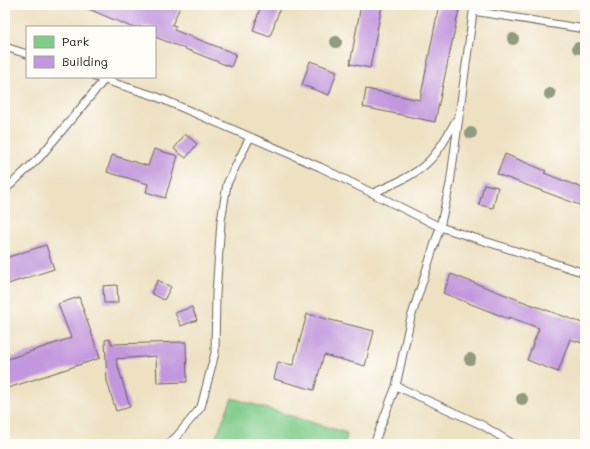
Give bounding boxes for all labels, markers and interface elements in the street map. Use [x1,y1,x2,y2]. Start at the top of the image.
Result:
legend [26,26,156,78]
text: Park [62,33,89,49]
text: Building [62,53,108,69]

